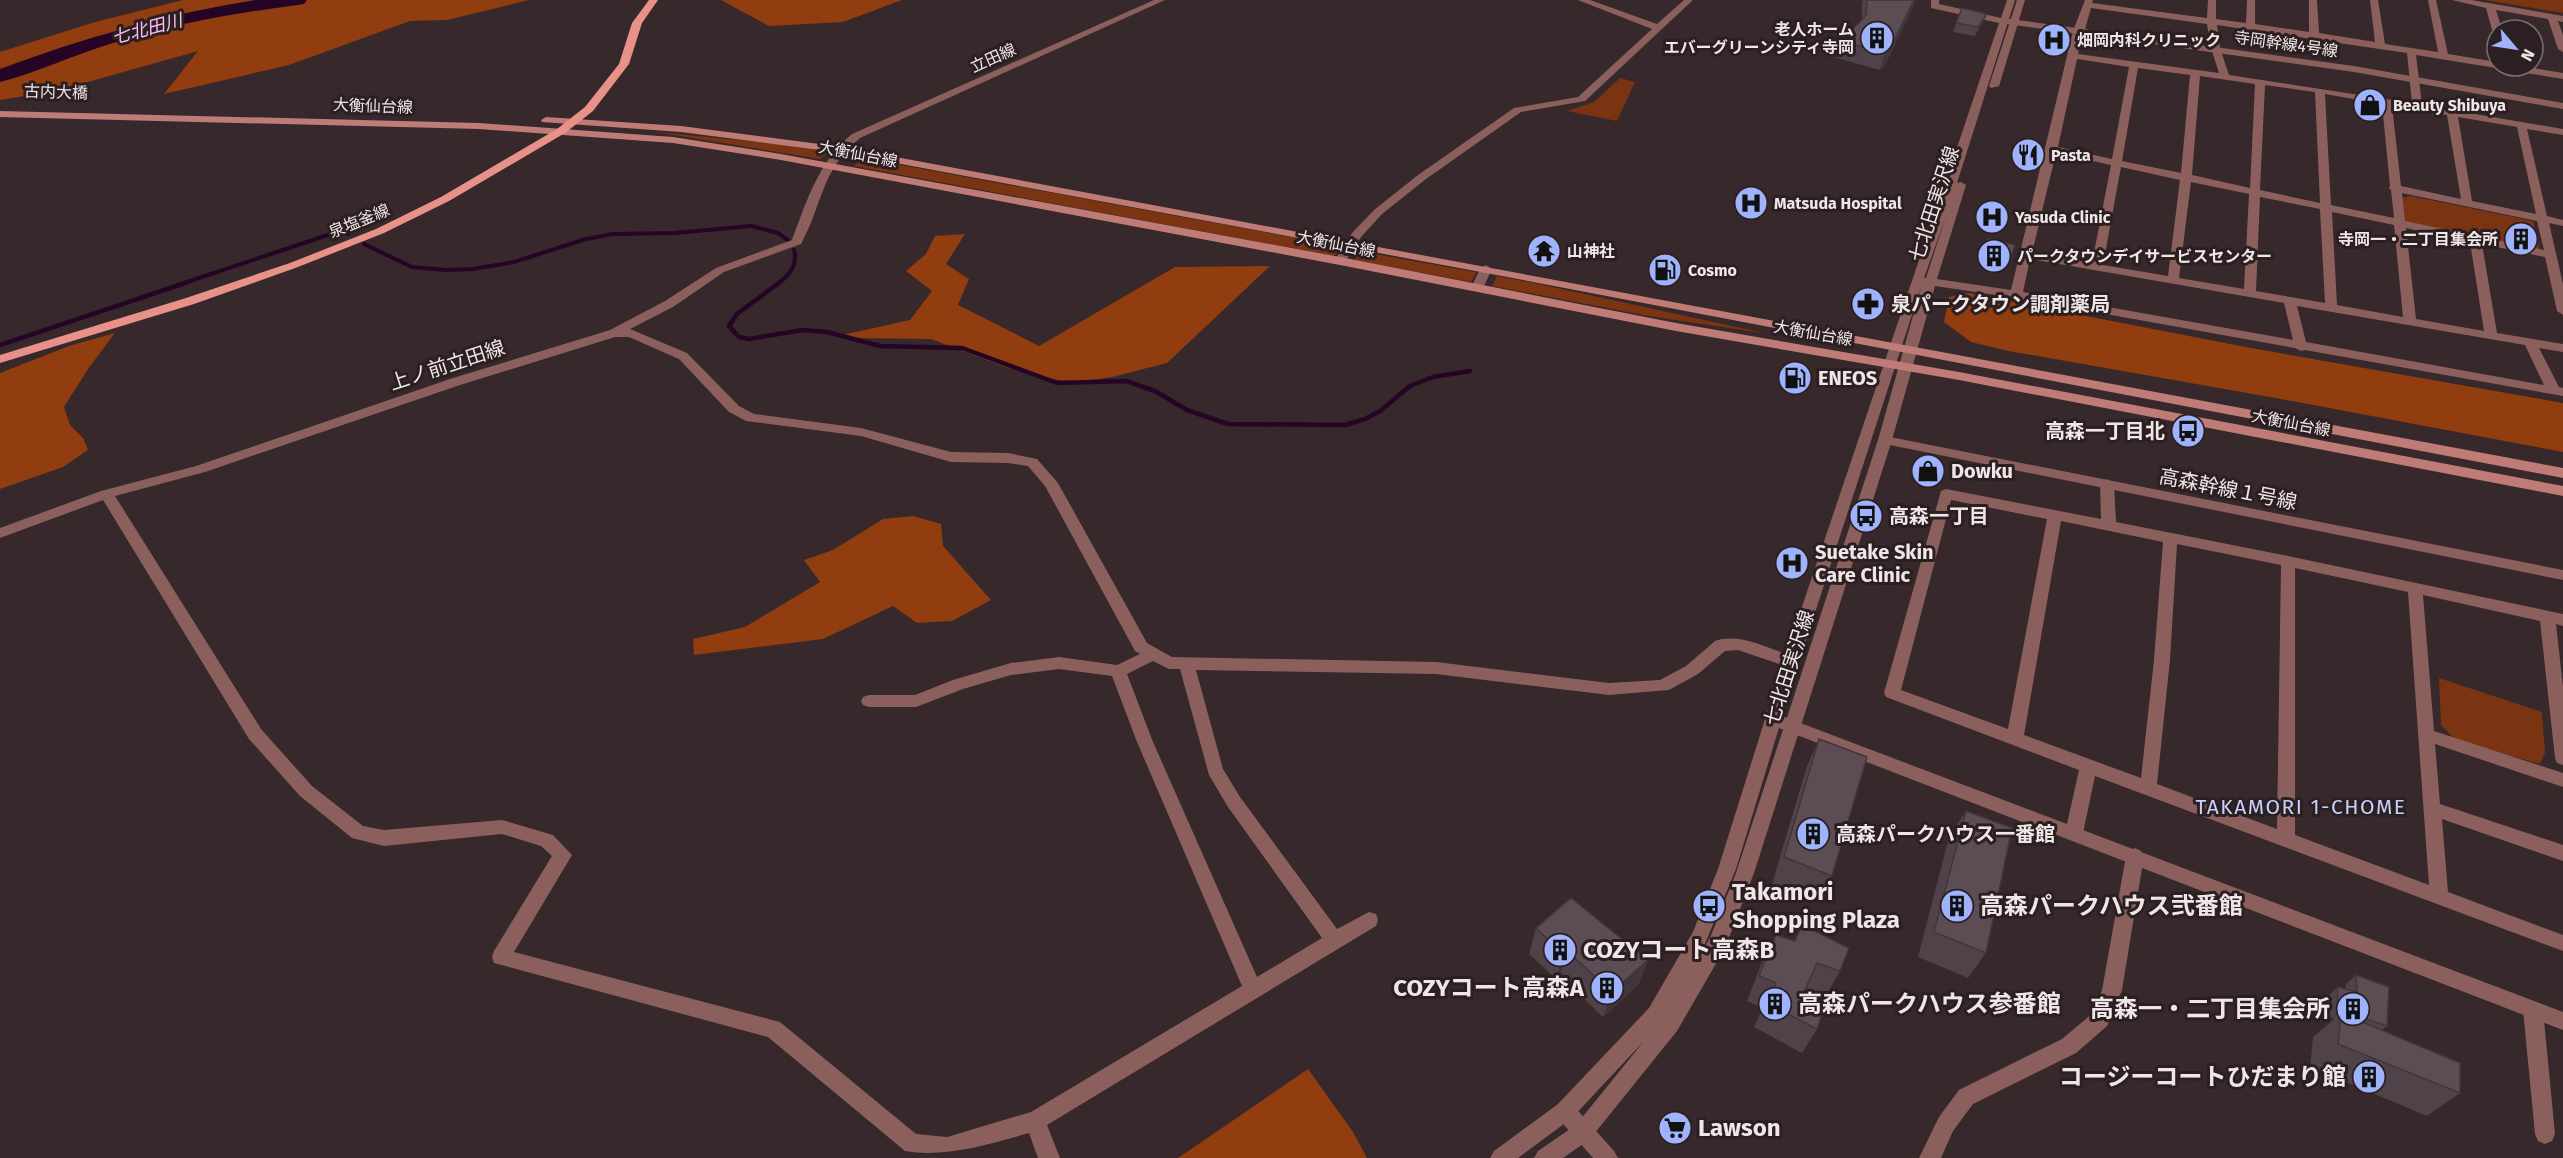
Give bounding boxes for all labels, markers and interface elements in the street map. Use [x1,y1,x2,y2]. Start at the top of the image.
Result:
water label: 七北田川 [109,9,187,49]
north arrow [2485,18,2545,78]
place label: 老人ホーム エバーグリーンシティ寺岡 [1664,20,1854,57]
building icon: 老人ホーム エバーグリーンシティ寺岡 [1859,20,1895,56]
hospital icon: 畑岡内科クリニック [2036,22,2072,58]
street label: 寺岡幹線4号線 [2233,27,2339,61]
place label: 畑岡内科クリニック [2077,31,2221,50]
street label: 立田線 [967,40,1019,76]
text: N [2517,46,2539,64]
street label: 古内大橋 [24,81,88,103]
shop icon: Beauty Shibuya [2352,87,2388,123]
street label: 大衡仙台線 [333,95,413,117]
place label: Beauty Shibuya [2393,96,2506,115]
street label: 大衡仙台線 [817,137,899,171]
restaurant icon: Pasta [2010,137,2046,173]
street label: 七北田実沢線 [1904,143,1964,265]
place label: Pasta [2051,146,2091,165]
hospital icon: Matsuda Hospital [1733,185,1769,221]
place label: Matsuda Hospital [1774,194,1902,213]
hospital icon: Yasuda Clinic [1974,199,2010,235]
street label: 泉塩釜線 [326,200,392,242]
place label: Yasuda Clinic [2014,208,2111,227]
building icon: 寺岡一・二丁目集会所 [2503,221,2539,257]
street label: 大衡仙台線 [1295,227,1377,261]
place label: 寺岡一・二丁目集会所 [2338,230,2498,249]
temple icon: 山神社 [1526,233,1562,269]
building icon: パークタウンデイサービスセンター [1976,238,2012,274]
place label: 山神社 [1567,242,1615,261]
place label: パークタウンデイサービスセンター [2017,247,2272,266]
fuel station icon: Cosmo [1647,252,1683,288]
place label: Cosmo [1688,261,1737,280]
pharmacy icon: 泉パークタウン調剤薬局 [1850,286,1886,322]
place label: 泉パークタウン調剤薬局 [1891,292,2110,316]
street label: 大衡仙台線 [1772,317,1854,349]
street label: 上ノ前立田線 [386,335,508,395]
fuel station icon: ENEOS [1777,360,1813,396]
place label: ENEOS [1818,366,1877,390]
street label: 大衡仙台線 [2250,406,2332,440]
bus stop icon: 高森一丁目北 [2170,413,2206,449]
place label: 高森一丁目北 [2045,419,2165,443]
shop icon: Dowku [1910,453,1946,489]
place label: Dowku [1951,459,2013,483]
street label: 高森幹線１号線 [2157,464,2299,514]
bus stop icon: 高森一丁目 [1848,498,1884,534]
place label: 高森一丁目 [1889,504,1989,528]
place label: Suetake Skin Care Clinic [1815,540,1934,587]
hospital icon: Suetake Skin Care Clinic [1774,545,1810,581]
street label: 七北田実沢線 [1759,607,1819,729]
district label: TAKAMORI 1-CHOME [2196,794,2406,820]
building icon: 高森パークハウス一番館 [1795,816,1831,852]
place label: 高森パークハウス一番館 [1836,822,2055,846]
place label: Takamori Shopping Plaza [1732,878,1900,934]
bus stop icon: Takamori Shopping Plaza [1691,888,1727,924]
building icon: 高森パークハウス弐番館 [1939,888,1975,924]
place label: 高森パークハウス弐番館 [1980,892,2243,920]
building icon: COZYコート高森B [1542,932,1578,968]
place label: COZYコート高森B [1583,936,1775,964]
building icon: COZYコート高森A [1589,970,1625,1006]
place label: COZYコート高森A [1393,974,1585,1002]
building icon: 高森パークハウス参番館 [1757,986,1793,1022]
place label: 高森パークハウス参番館 [1798,990,2061,1018]
building icon: 高森一・二丁目集会所 [2335,991,2371,1027]
place label: 高森一・二丁目集会所 [2090,995,2330,1023]
building icon: コージーコートひだまり館 [2351,1059,2387,1095]
place label: コージーコートひだまり館 [2059,1063,2346,1091]
supermarket icon: Lawson [1657,1110,1693,1146]
place label: Lawson [1698,1114,1781,1142]

